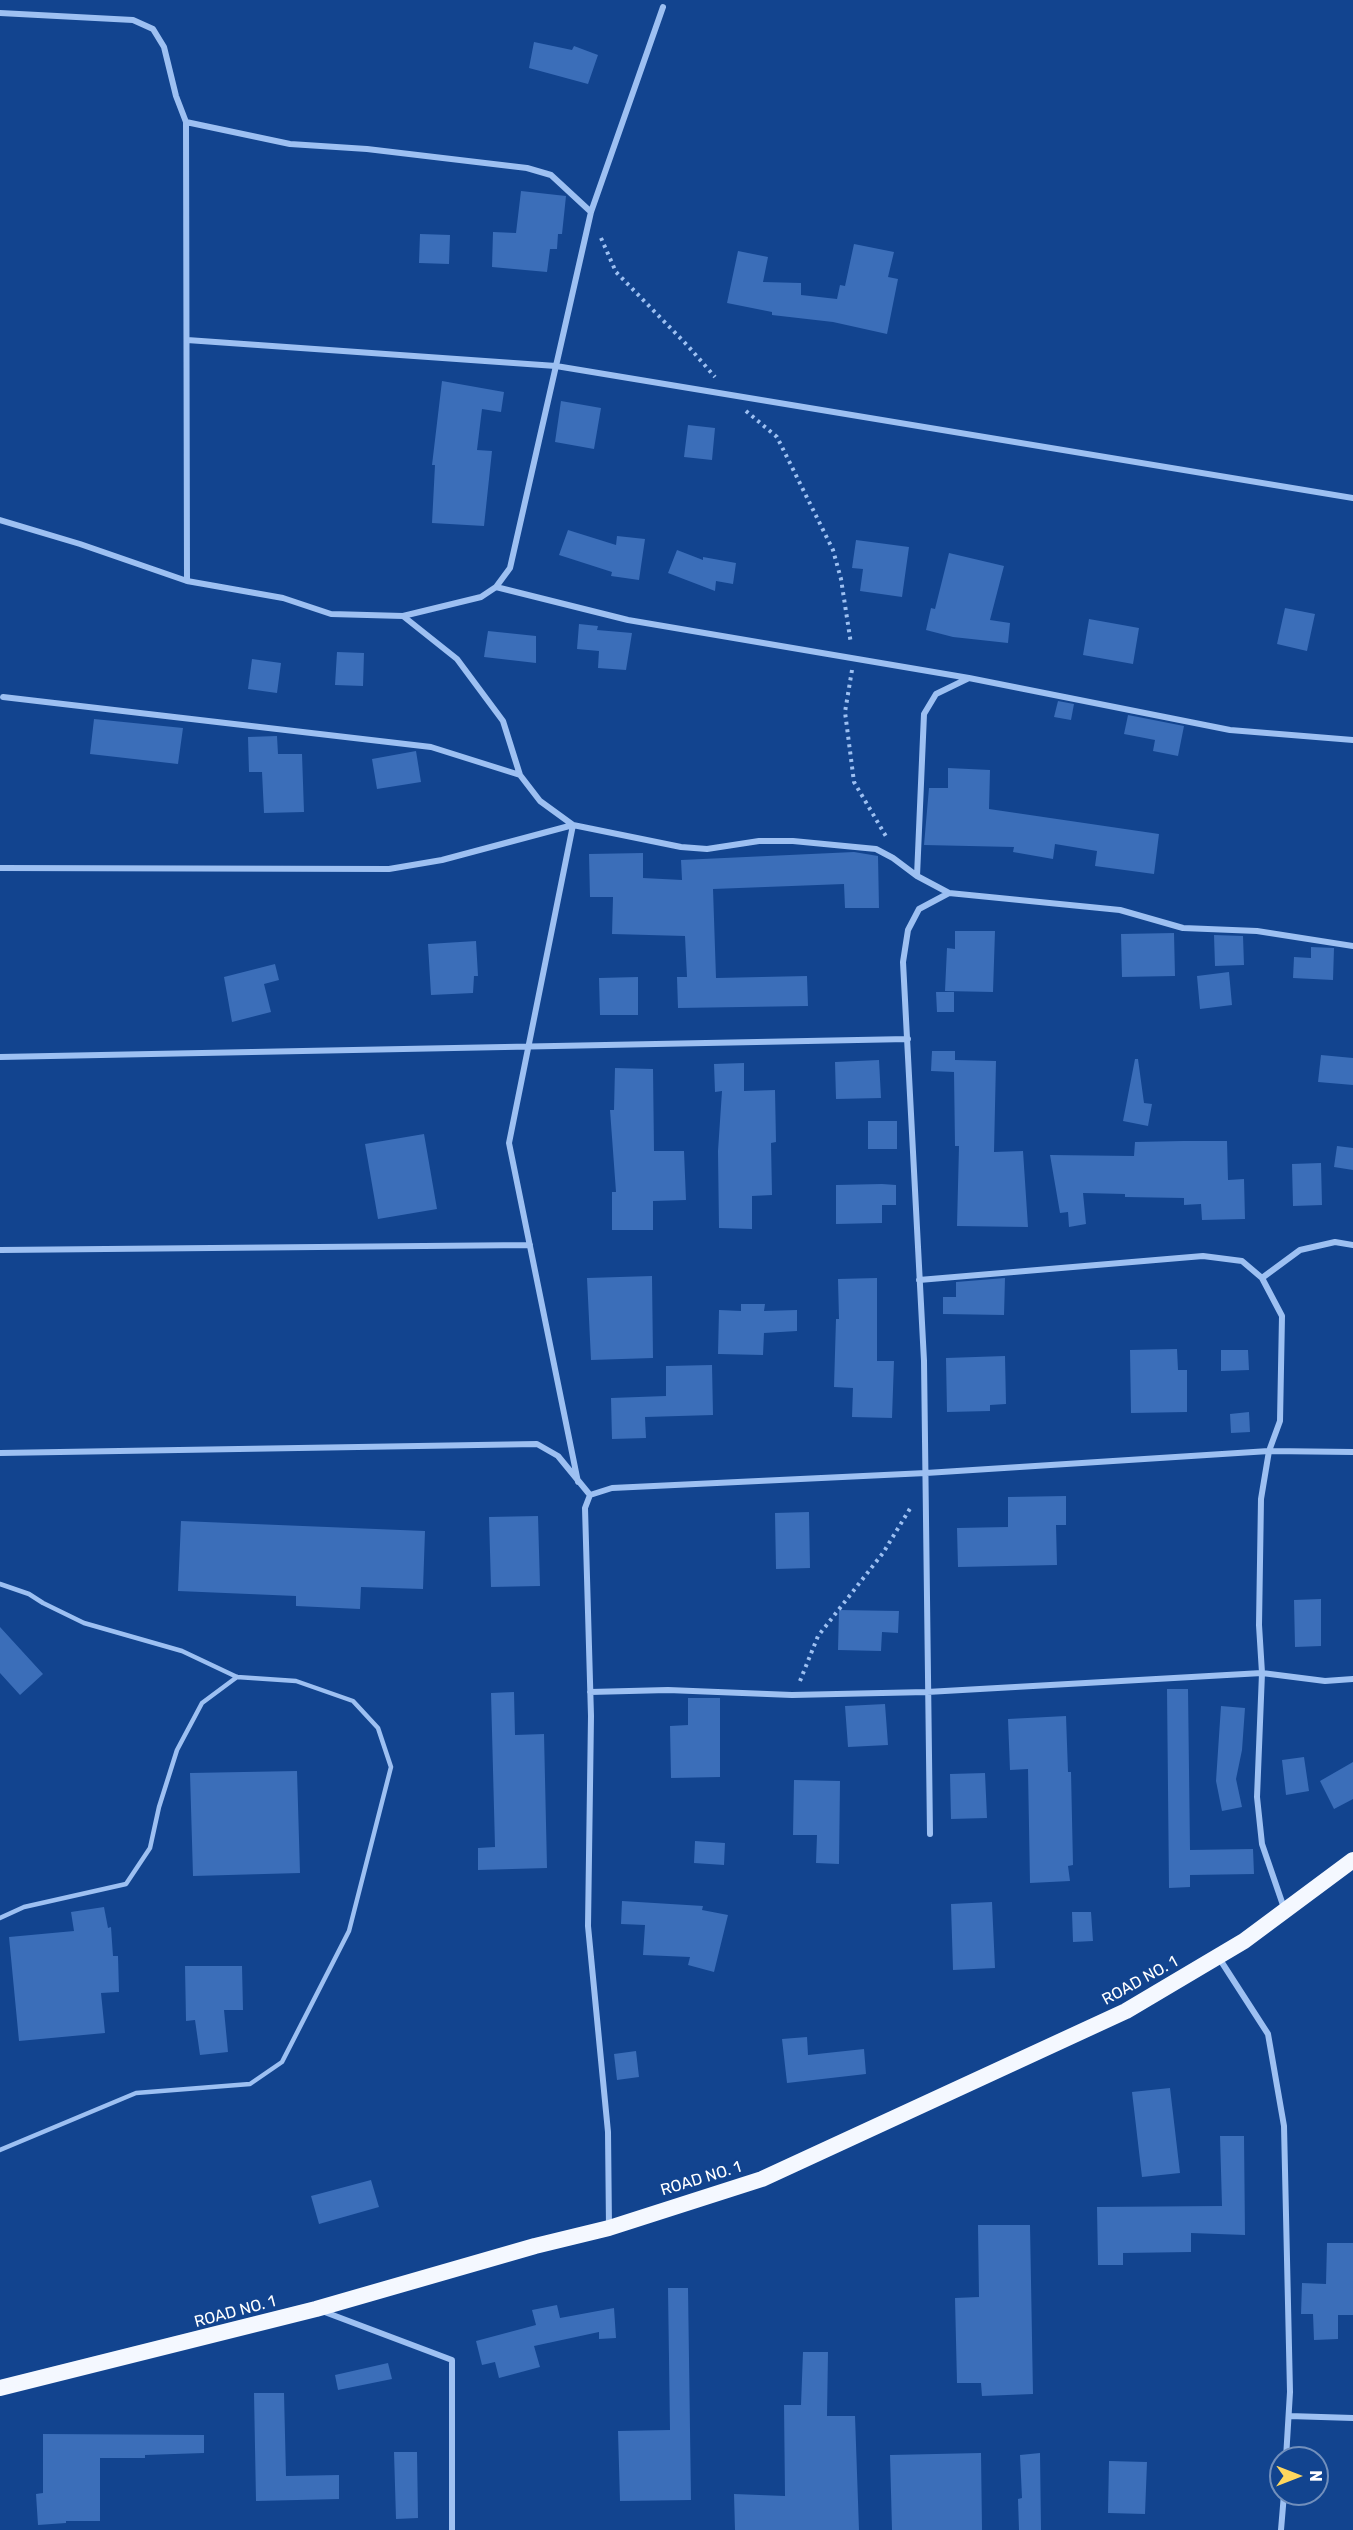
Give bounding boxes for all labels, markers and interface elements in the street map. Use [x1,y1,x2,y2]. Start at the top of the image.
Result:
street label: ROAD NO. 1 [1099,1952,1181,2010]
street label: ROAD NO. 1 [658,2158,744,2200]
street label: ROAD NO. 1 [192,2292,278,2332]
north arrow [1269,2446,1329,2506]
text: N [1306,2470,1325,2482]

